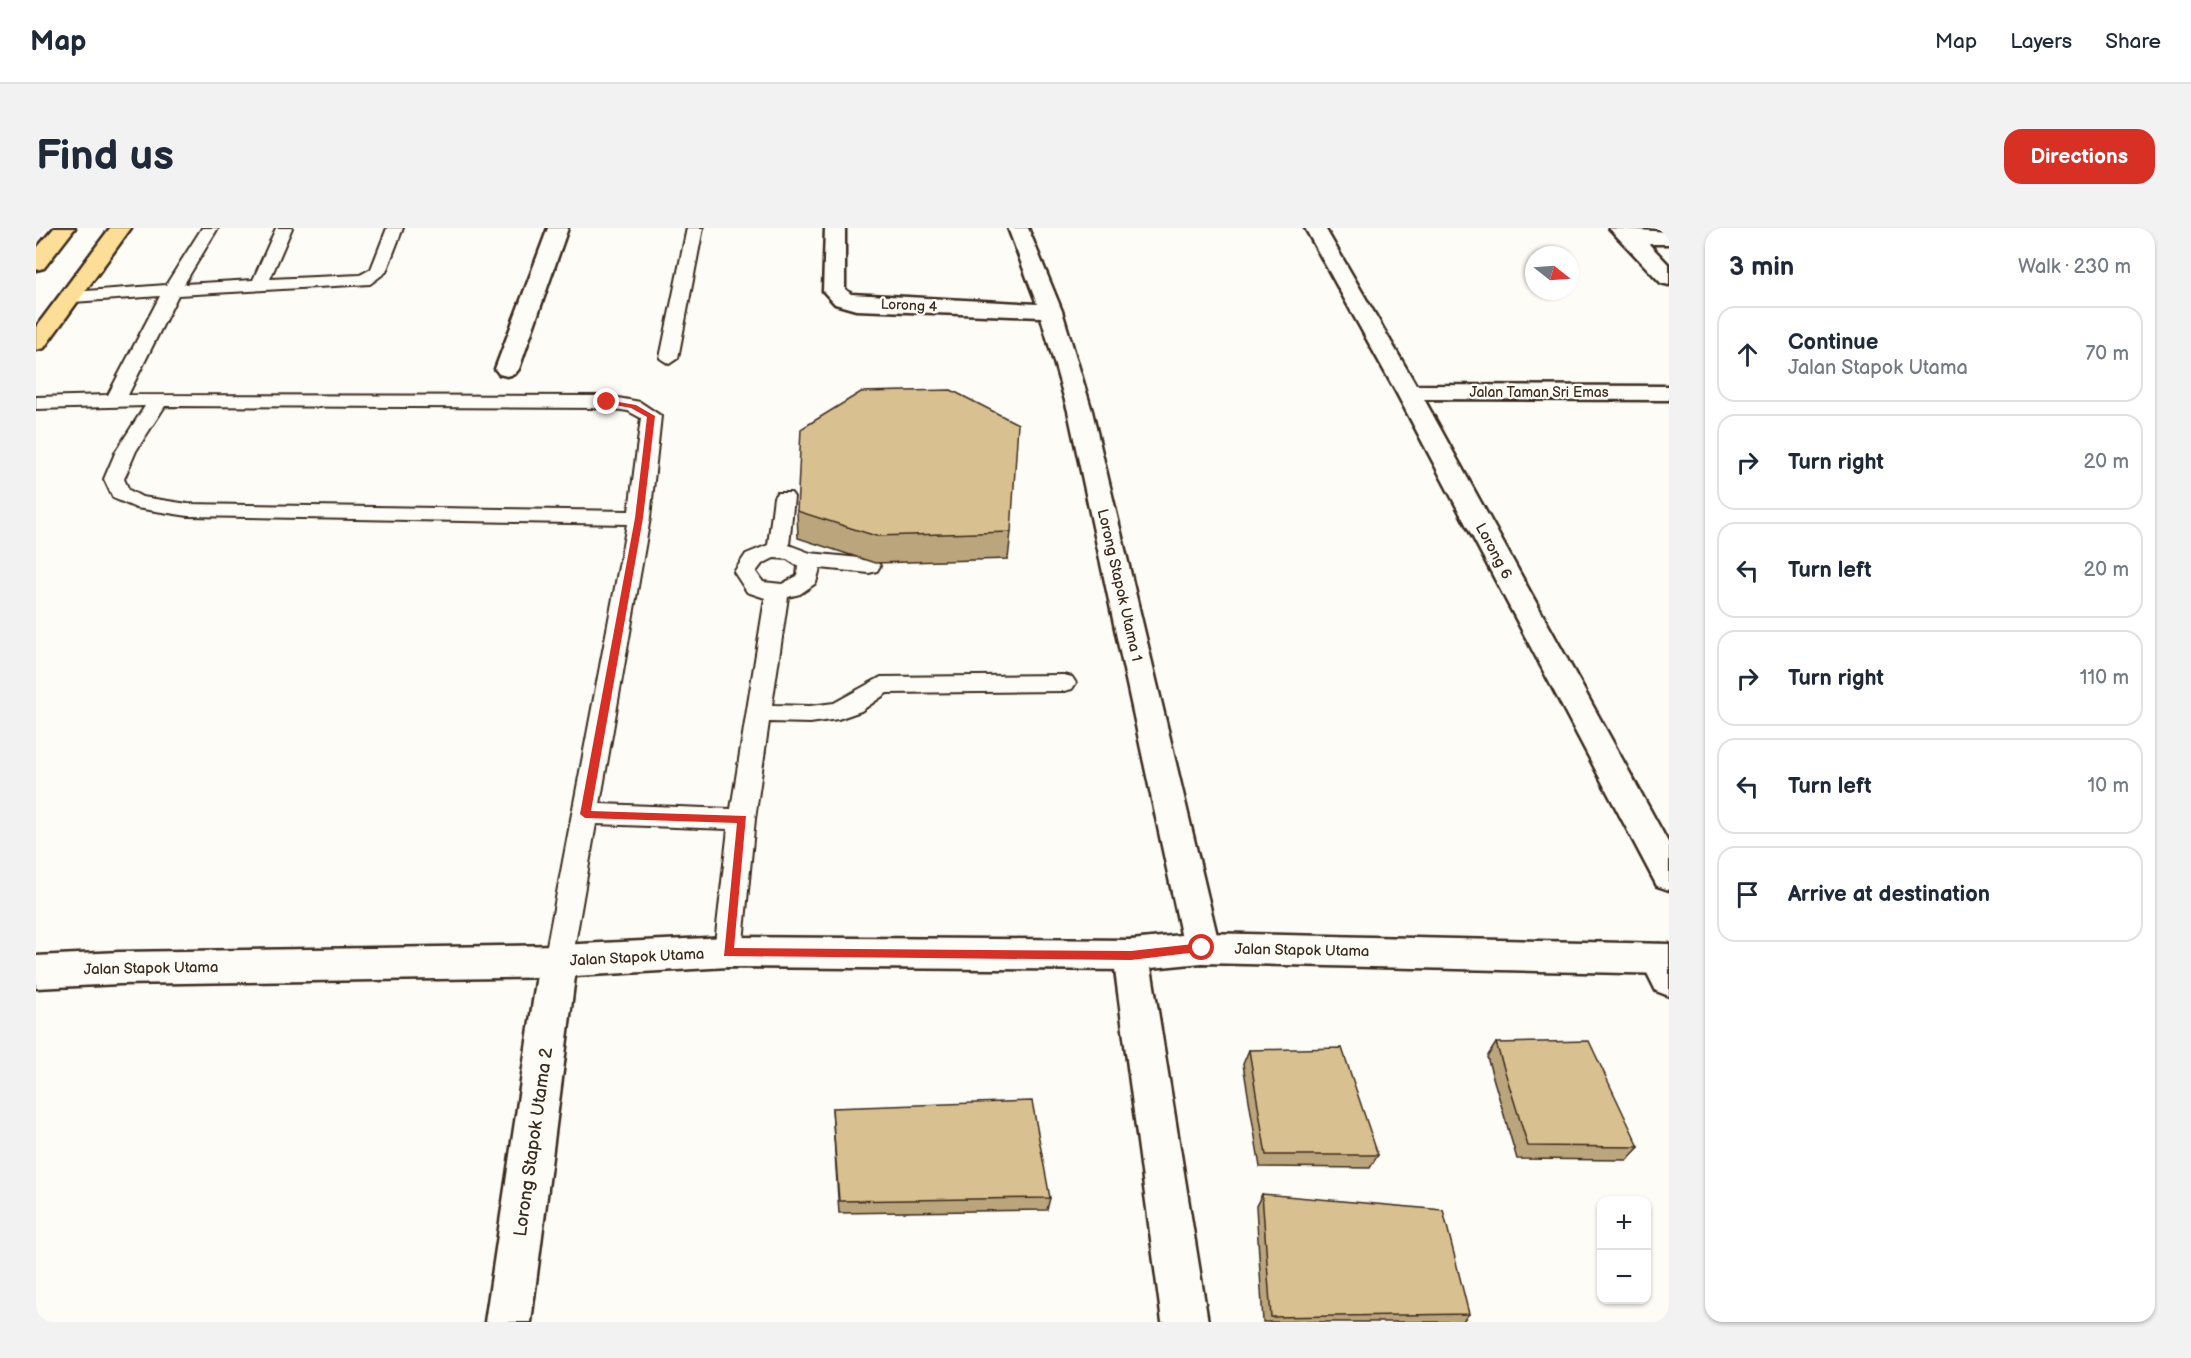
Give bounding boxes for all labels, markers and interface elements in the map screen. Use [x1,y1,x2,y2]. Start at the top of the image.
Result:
text: Map [30,25,86,58]
text: Map [1935,29,1977,54]
text: Layers [2010,29,2072,54]
text: Share [2105,29,2161,54]
button: Directions [2004,129,2155,184]
text: Find us [36,131,174,182]
north arrow [1525,246,1579,300]
text: 3 min [1729,252,1794,283]
text: Walk · 230 m [2018,255,2131,279]
street label: Lorong 4 [880,296,938,315]
text: Continue [1788,329,1878,356]
icon: ahead [1731,338,1764,371]
text: 70 m [2085,342,2129,366]
text: Jalan Stapok Utama [1788,356,1968,380]
street label: Jalan Taman Sri Emas [1469,384,1609,401]
route end [593,388,619,414]
icon: right [1731,446,1764,479]
text: Turn right [1788,449,1884,476]
text: 20 m [2084,450,2129,474]
street label: Lorong Stapok Utama 1 [1093,507,1146,663]
street label: Lorong 6 [1471,520,1516,582]
icon: left [1731,554,1764,587]
text: Turn left [1788,557,1872,584]
text: 20 m [2084,558,2129,582]
icon: right [1731,662,1764,695]
text: Turn right [1788,665,1884,692]
text: 110 m [2080,666,2129,690]
icon: left [1731,770,1764,803]
text: Turn left [1788,773,1872,800]
text: 10 m [2088,774,2129,798]
icon: arrive [1731,878,1764,911]
text: Arrive at destination [1788,881,1990,908]
route start [1188,934,1214,960]
street label: Jalan Stapok Utama [1234,940,1370,961]
street label: Jalan Stapok Utama [569,944,705,971]
street label: Jalan Stapok Utama [83,958,219,979]
street label: Lorong Stapok Utama 2 [510,1046,557,1238]
map controls [1597,1196,1651,1304]
button: + [1597,1196,1651,1250]
button: − [1597,1250,1651,1304]

